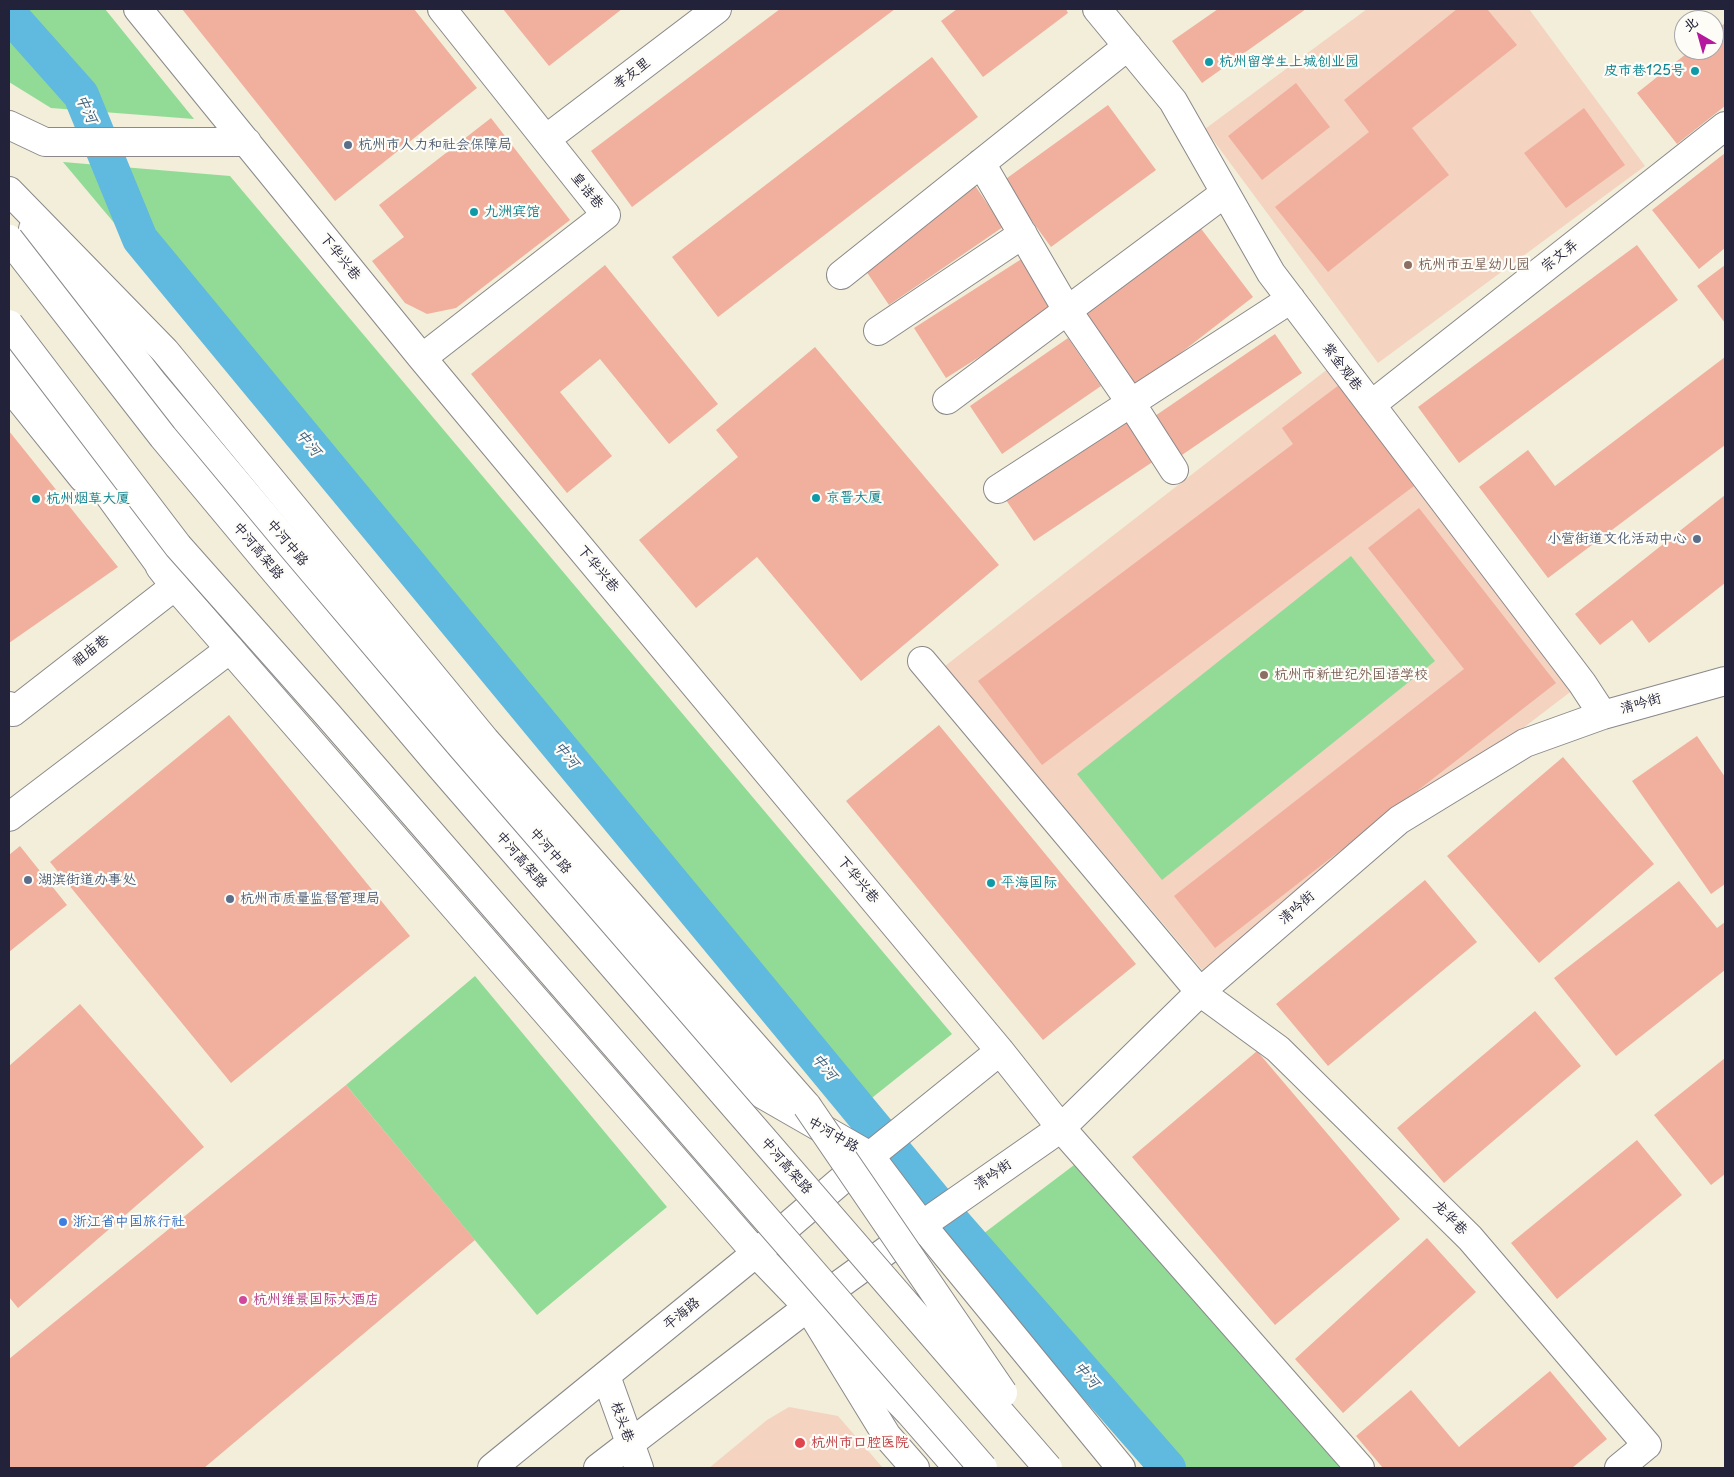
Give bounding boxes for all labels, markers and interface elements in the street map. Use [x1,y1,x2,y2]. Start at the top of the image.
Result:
north arrow [1674,10,1724,60]
text: 北 [1678,11,1702,36]
place label: 杭州留学生上城创业园 [1219,54,1359,70]
street label: 孝友里 [610,55,654,93]
marker: 杭州留学生上城创业园 [1203,56,1215,68]
place label: 皮市巷125号 [1604,63,1685,79]
marker: 皮市巷125号 [1689,65,1701,77]
water label: 中河 [72,92,100,126]
place label: 杭州市人力和社会保障局 [358,137,512,153]
marker: 杭州市人力和社会保障局 [342,139,354,151]
street label: 皇诰巷 [567,169,607,213]
place label: 九洲宾馆 [484,204,540,220]
marker: 九洲宾馆 [468,206,480,218]
street label: 下华兴巷 [316,230,364,284]
street label: 宗文弄 [1538,236,1582,276]
place label: 杭州市五星幼儿园 [1418,257,1530,273]
marker: 杭州市五星幼儿园 [1402,259,1414,271]
street label: 紫金观巷 [1318,340,1366,394]
water label: 中河 [291,426,325,460]
place label: 京晋大厦 [826,490,882,506]
place label: 杭州烟草大厦 [46,491,130,507]
marker: 京晋大厦 [810,492,822,504]
marker: 杭州烟草大厦 [30,493,42,505]
street label: 中河中路 [263,516,311,570]
street label: 中河高架路 [229,519,287,583]
place label: 小营街道文化活动中心 [1547,531,1687,547]
marker: 小营街道文化活动中心 [1691,533,1703,545]
street label: 下华兴巷 [574,542,622,596]
street label: 祖庙巷 [69,631,113,671]
place label: 杭州市新世纪外国语学校 [1274,667,1428,683]
marker: 杭州市新世纪外国语学校 [1258,669,1270,681]
street label: 清吟街 [1618,690,1664,718]
water label: 中河 [549,738,583,772]
street label: 中河中路 [525,824,575,878]
street label: 中河高架路 [492,828,550,892]
street label: 下华兴巷 [834,853,882,907]
place label: 湖滨街道办事处 [38,872,136,888]
marker: 湖滨街道办事处 [22,874,34,886]
place label: 平海国际 [1001,875,1057,891]
marker: 平海国际 [985,877,997,889]
street label: 清吟街 [1276,888,1318,928]
place label: 杭州市质量监督管理局 [240,891,380,907]
marker: 杭州市质量监督管理局 [224,893,236,905]
water label: 中河 [807,1050,841,1084]
street label: 中河中路 [805,1114,861,1156]
street label: 中河高架路 [757,1134,815,1198]
street label: 清吟街 [971,1156,1015,1194]
street label: 龙华巷 [1429,1197,1471,1239]
place label: 浙江省中国旅行社 [73,1214,185,1230]
marker: 浙江省中国旅行社 [57,1216,69,1228]
place label: 杭州维景国际大酒店 [253,1292,379,1308]
marker: 杭州维景国际大酒店 [237,1294,249,1306]
street label: 平海路 [660,1294,704,1334]
water label: 中河 [1069,1358,1103,1392]
street label: 枝头巷 [607,1399,637,1445]
place label: 杭州市口腔医院 [811,1435,909,1451]
marker: 杭州市口腔医院 [793,1436,807,1450]

